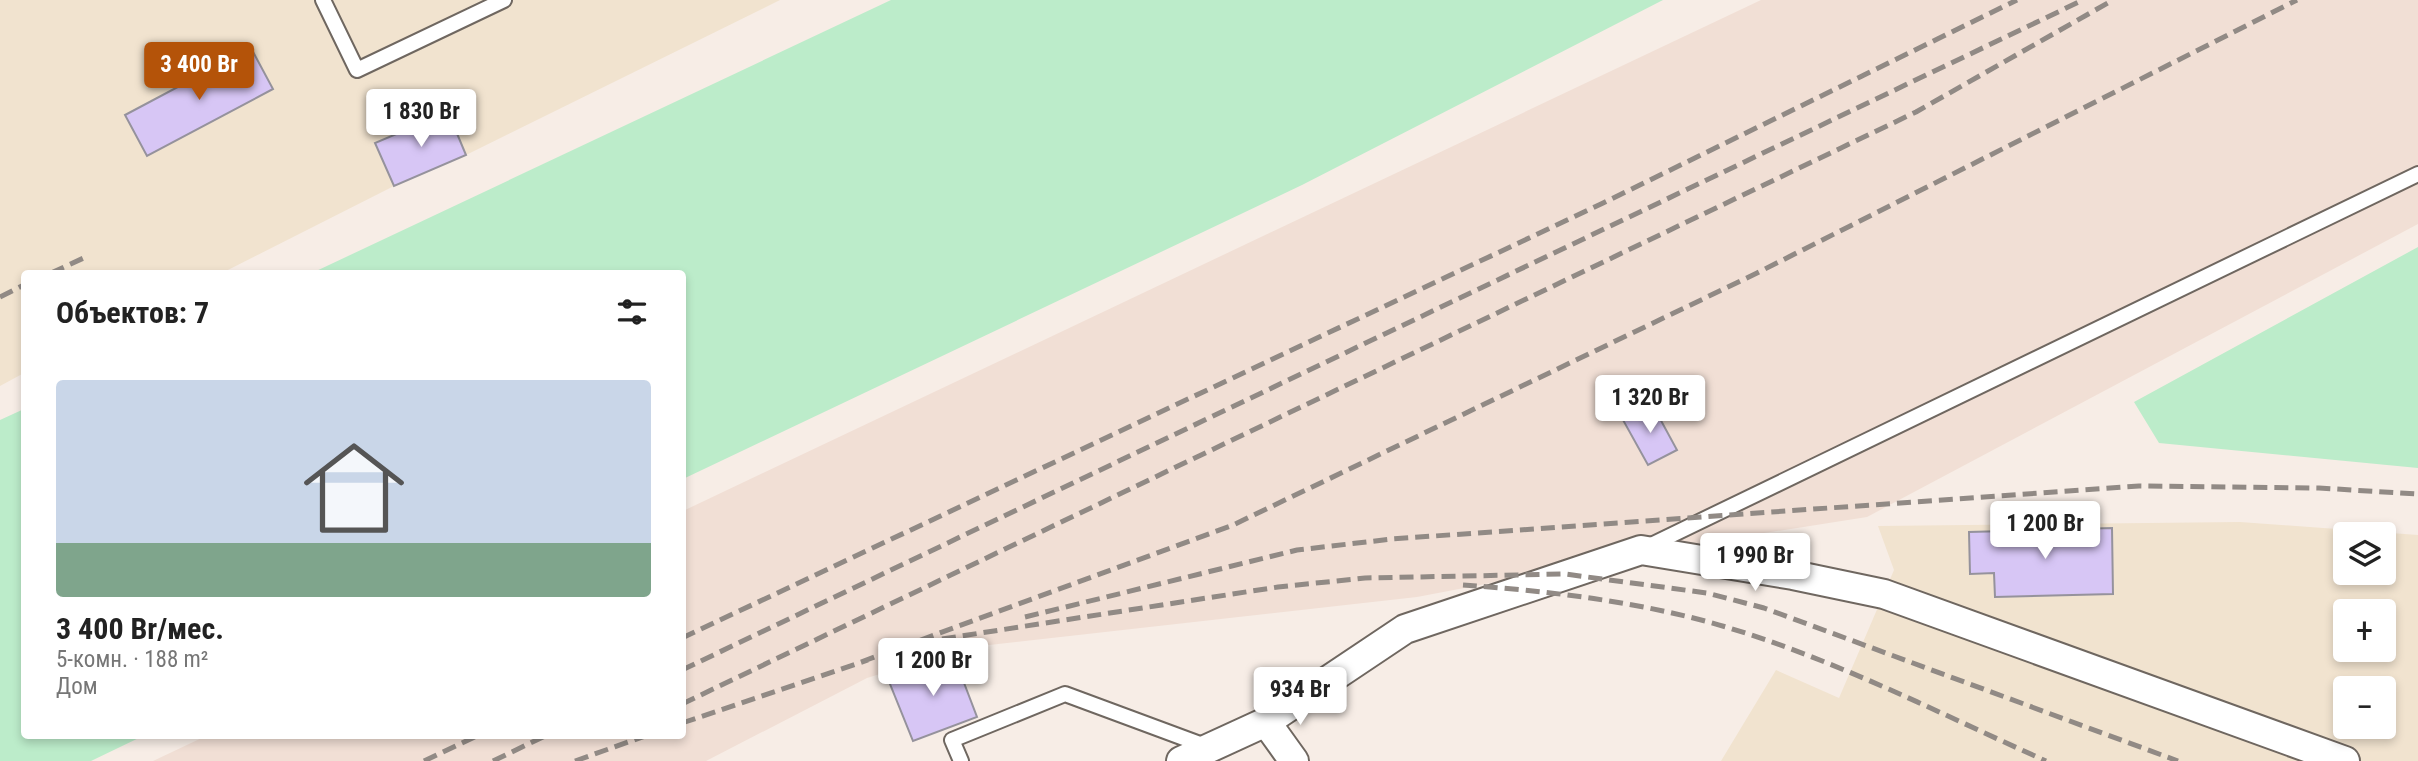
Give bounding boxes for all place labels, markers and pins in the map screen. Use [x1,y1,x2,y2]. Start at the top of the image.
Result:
pin: 3 400 Br [127,42,271,102]
pin: 1 830 Br [349,90,493,149]
pin: 1 320 Br [1578,376,1722,435]
pin: 1 200 Br [1973,502,2117,561]
pin: 1 990 Br [1683,534,1827,593]
pin: 1 200 Br [861,638,1005,698]
pin: 934 Br [1243,668,1357,727]

